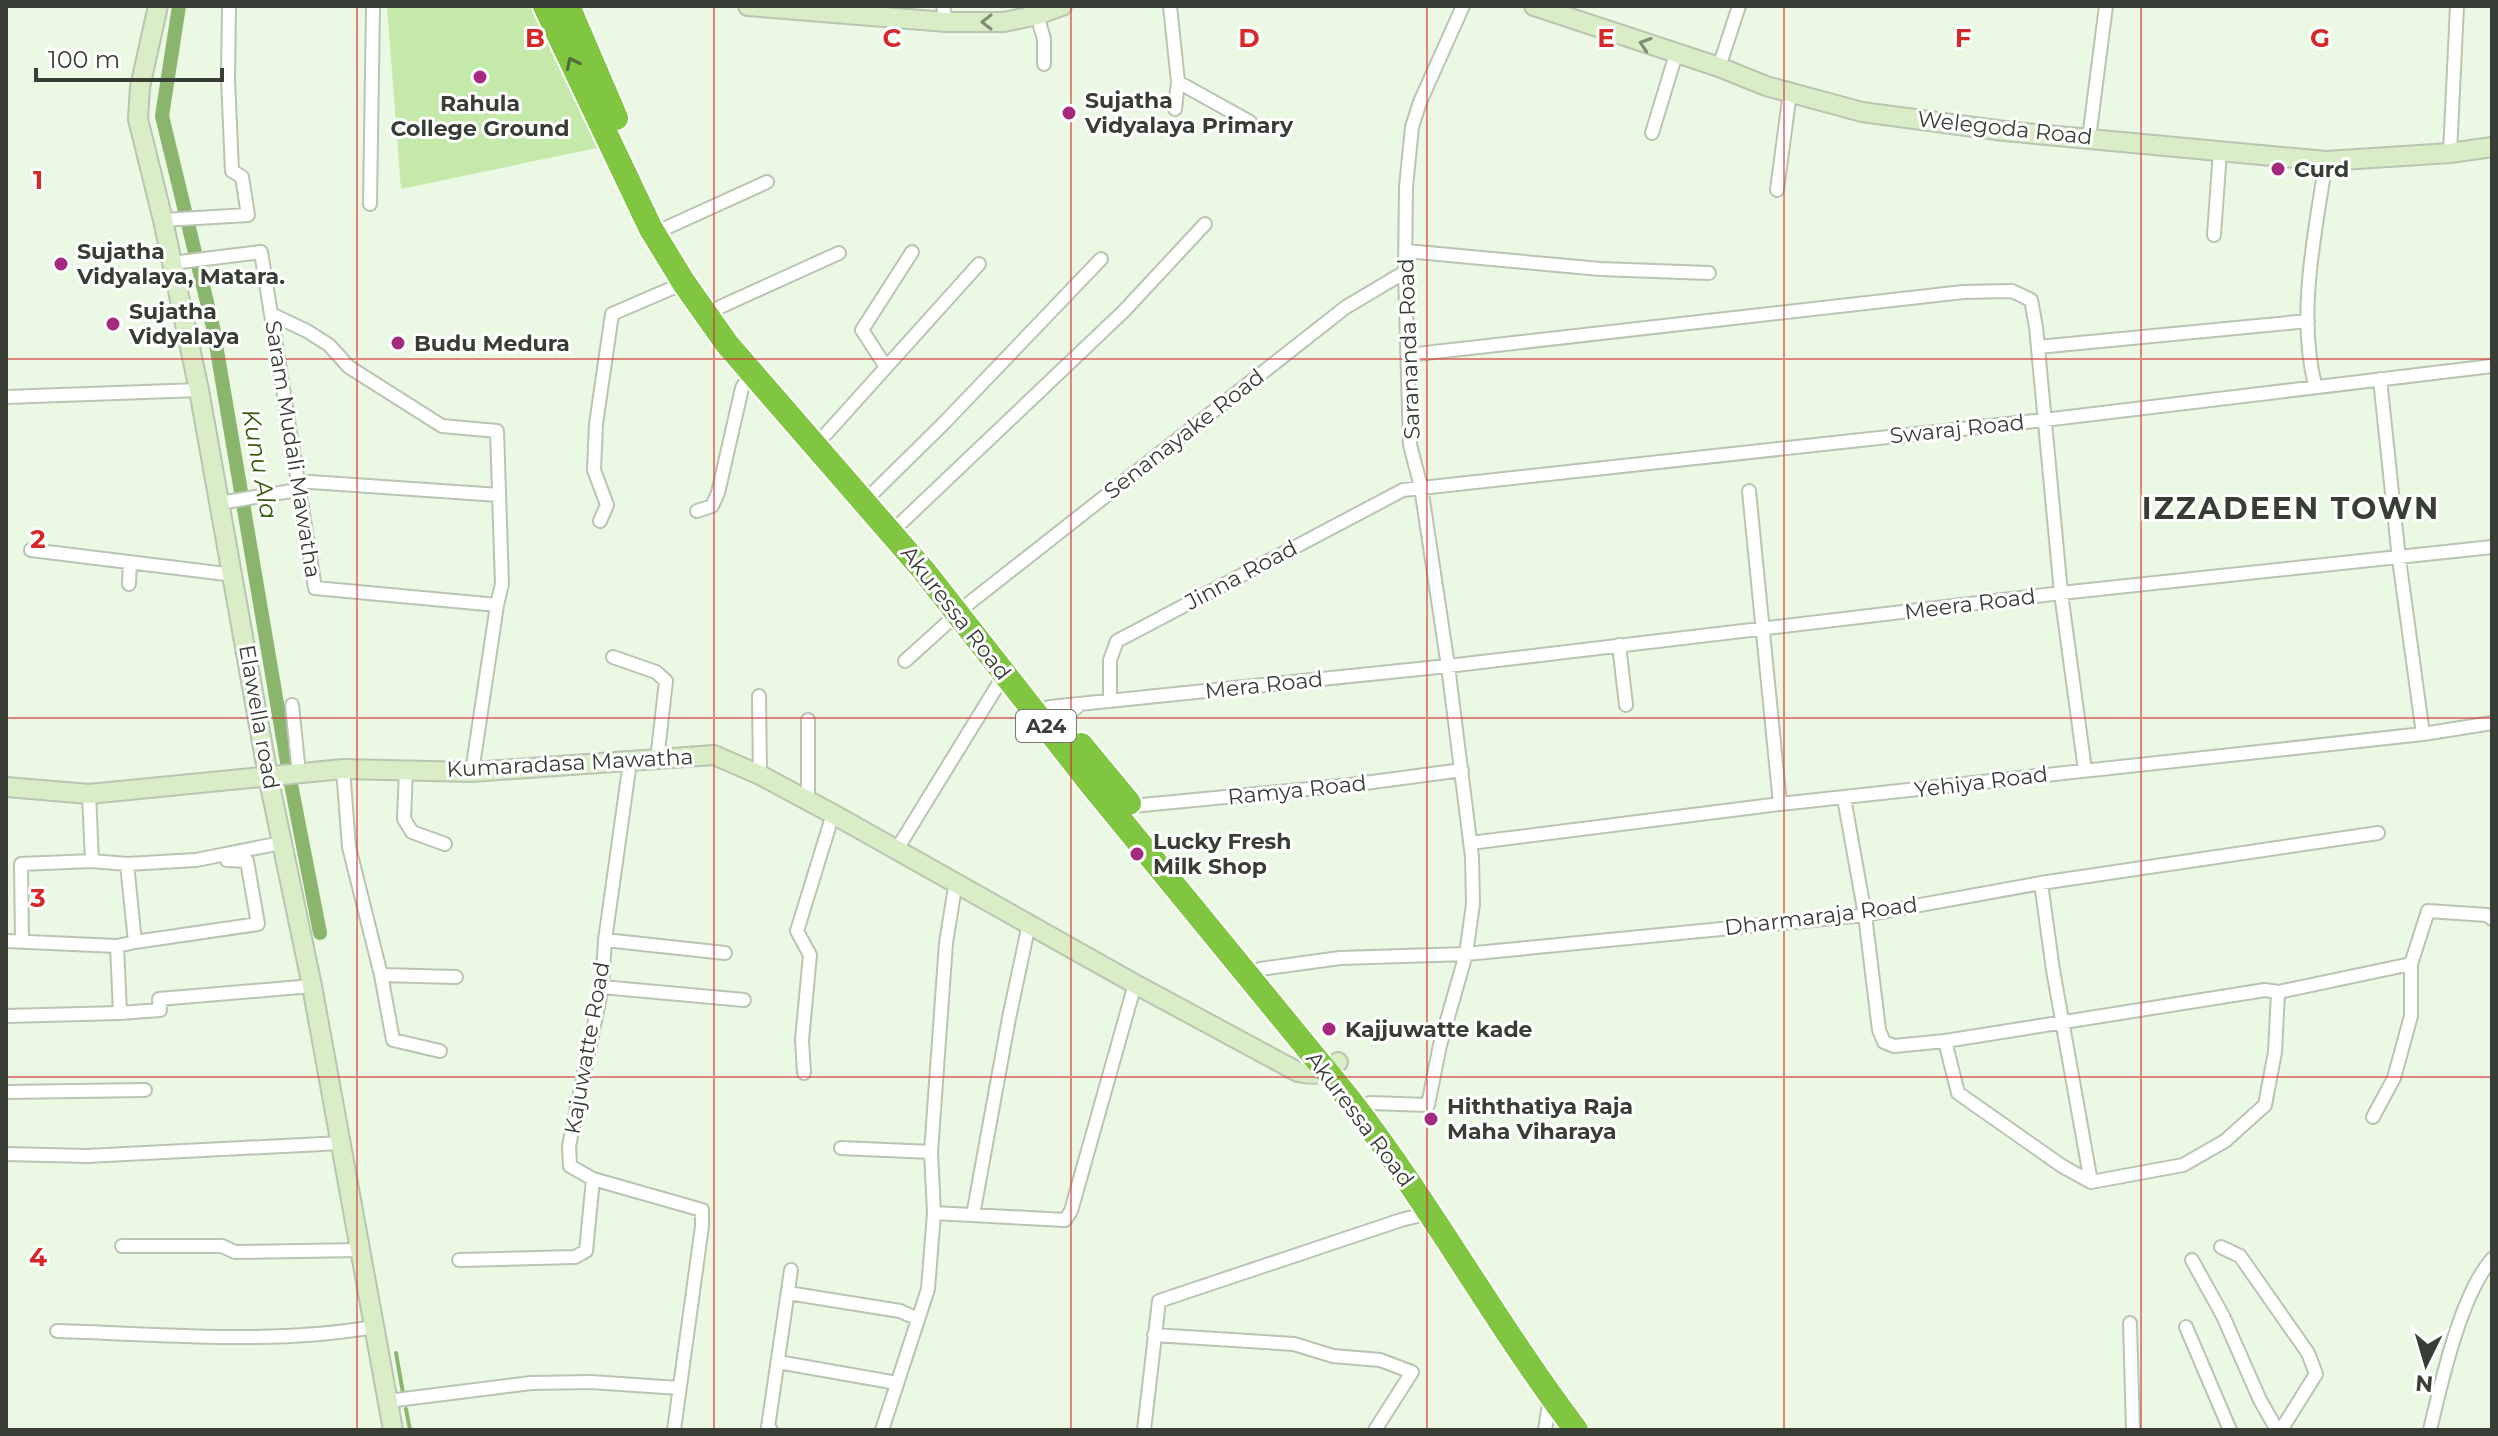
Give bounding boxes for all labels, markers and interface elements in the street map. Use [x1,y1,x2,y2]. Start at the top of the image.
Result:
one-way arrow [980,13,993,31]
text: B [525,22,545,54]
text: C [883,22,902,54]
text: D [1238,22,1260,54]
text: E [1597,22,1615,54]
text: F [1955,22,1971,54]
text: G [2310,22,2330,54]
scale bar [36,32,222,82]
one-way arrow [1638,37,1652,53]
text: 100 m [48,45,120,74]
one-way arrow [566,57,582,71]
marker: Rahula College Ground [471,68,489,86]
place label: Sujatha Vidyalaya Primary [1084,87,1294,139]
place label: Rahula College Ground [391,90,569,142]
marker: Sujatha Vidyalaya Primary [1060,104,1078,122]
street label: Welegoda Road [1916,105,2094,151]
place label: Curd [2294,156,2349,183]
marker: Curd [2269,160,2287,178]
text: 1 [33,164,43,196]
place label: Sujatha Vidyalaya, Matara. [76,238,285,290]
marker: Sujatha Vidyalaya, Matara. [52,255,70,273]
street label: Sarananda Road [1392,258,1426,440]
place label: Sujatha Vidyalaya [128,298,240,350]
marker: Sujatha Vidyalaya [104,315,122,333]
street label: Saram Mudali Mawatha [259,318,327,580]
place label: Budu Medura [414,330,570,357]
marker: Budu Medura [389,334,407,352]
street label: Senanayake Road [1099,363,1269,505]
water label: Kunu Ala [236,407,284,521]
street label: Swaraj Road [1888,408,2026,450]
district label: IZZADEEN TOWN [2142,490,2440,527]
text: 2 [30,523,46,555]
street label: Jinna Road [1179,534,1302,616]
street label: Akuressa Road [895,540,1017,686]
street label: Meera Road [1903,583,2037,625]
street label: Elawella road [233,643,285,791]
street label: Mera Road [1204,665,1324,705]
road number: A24 [1016,710,1076,742]
street label: Kumaradasa Mawatha [446,743,694,783]
street label: Yehiya Road [1913,760,2049,804]
street label: Ramya Road [1226,769,1368,811]
place label: Lucky Fresh Milk Shop [1153,828,1291,880]
marker: Lucky Fresh Milk Shop [1128,845,1146,863]
text: 3 [29,882,46,914]
street label: Dharmaraja Road [1723,891,1919,941]
street label: Kajuwatte Road [559,960,615,1136]
place label: Kajjuwatte kade [1345,1016,1533,1043]
marker: Kajjuwatte kade [1320,1020,1338,1038]
street label: Akuressa Road [1300,1046,1420,1192]
place label: Hiththatiya Raja Maha Viharaya [1447,1093,1633,1145]
marker: Hiththatiya Raja Maha Viharaya [1422,1110,1440,1128]
text: 4 [29,1241,47,1273]
north arrow [2386,1324,2466,1404]
text: N [2414,1369,2434,1398]

